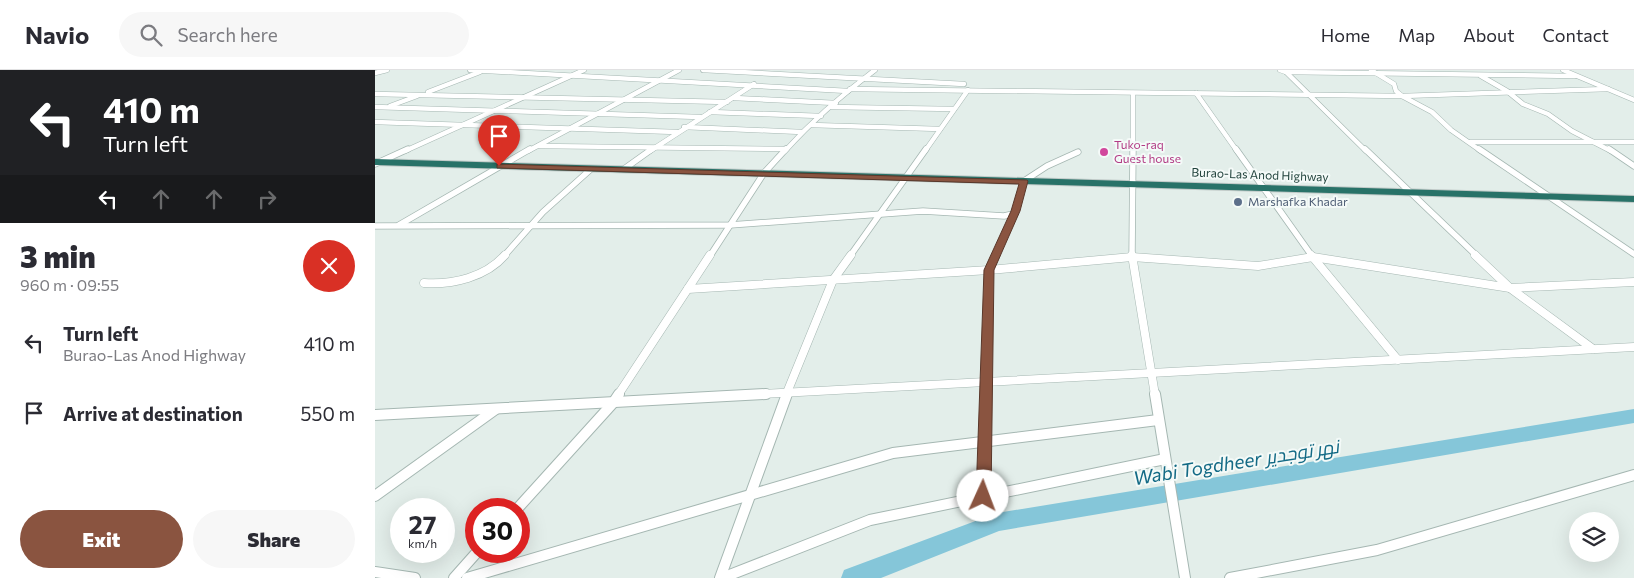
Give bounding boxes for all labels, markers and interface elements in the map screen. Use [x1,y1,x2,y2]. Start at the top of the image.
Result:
search box [119,12,469,57]
text: Navio [25,20,89,49]
icon: search [137,21,165,49]
text: Search here [177,23,278,46]
text: Home [1321,24,1370,46]
text: Map [1398,24,1435,46]
text: About [1463,24,1515,46]
text: Contact [1543,24,1609,46]
text: 410 m [103,87,200,130]
icon: left [20,90,85,155]
pin [478,115,520,166]
icon: arrive [485,122,513,150]
text: Turn left [103,130,188,157]
place label: Tuko-raq Guest house [1114,137,1181,165]
marker: Tuko-raq Guest house [1098,146,1110,158]
street label: Burao-Las Anod Highway [1191,165,1329,183]
icon: left [94,185,122,213]
icon: ahead [147,185,175,213]
icon: ahead [200,185,228,213]
icon: right [253,185,281,213]
place label: Marshafka Khadar [1248,194,1348,208]
marker: Marshafka Khadar [1232,196,1244,208]
text: 3 min [20,237,96,274]
button: close [303,240,355,292]
text: 960 m · 09:55 [20,275,119,294]
text: Turn left [63,322,138,345]
icon: left [20,329,48,357]
text: 410 m [303,332,355,355]
text: Burao-Las Anod Highway [63,345,246,364]
icon: arrive [20,399,48,427]
text: Arrive at destination [63,402,243,425]
text: 550 m [301,402,355,425]
water label: Wabi Togdheer نهر توجدير [1131,434,1342,490]
position arrow [956,469,1008,521]
speed limit sign: 30 [465,498,530,563]
text: 27 [409,509,436,539]
button: Exit [20,510,183,568]
button: Share [193,510,355,568]
map controls [1569,512,1619,562]
button: layers [1569,512,1619,562]
text: km/h [408,536,437,550]

